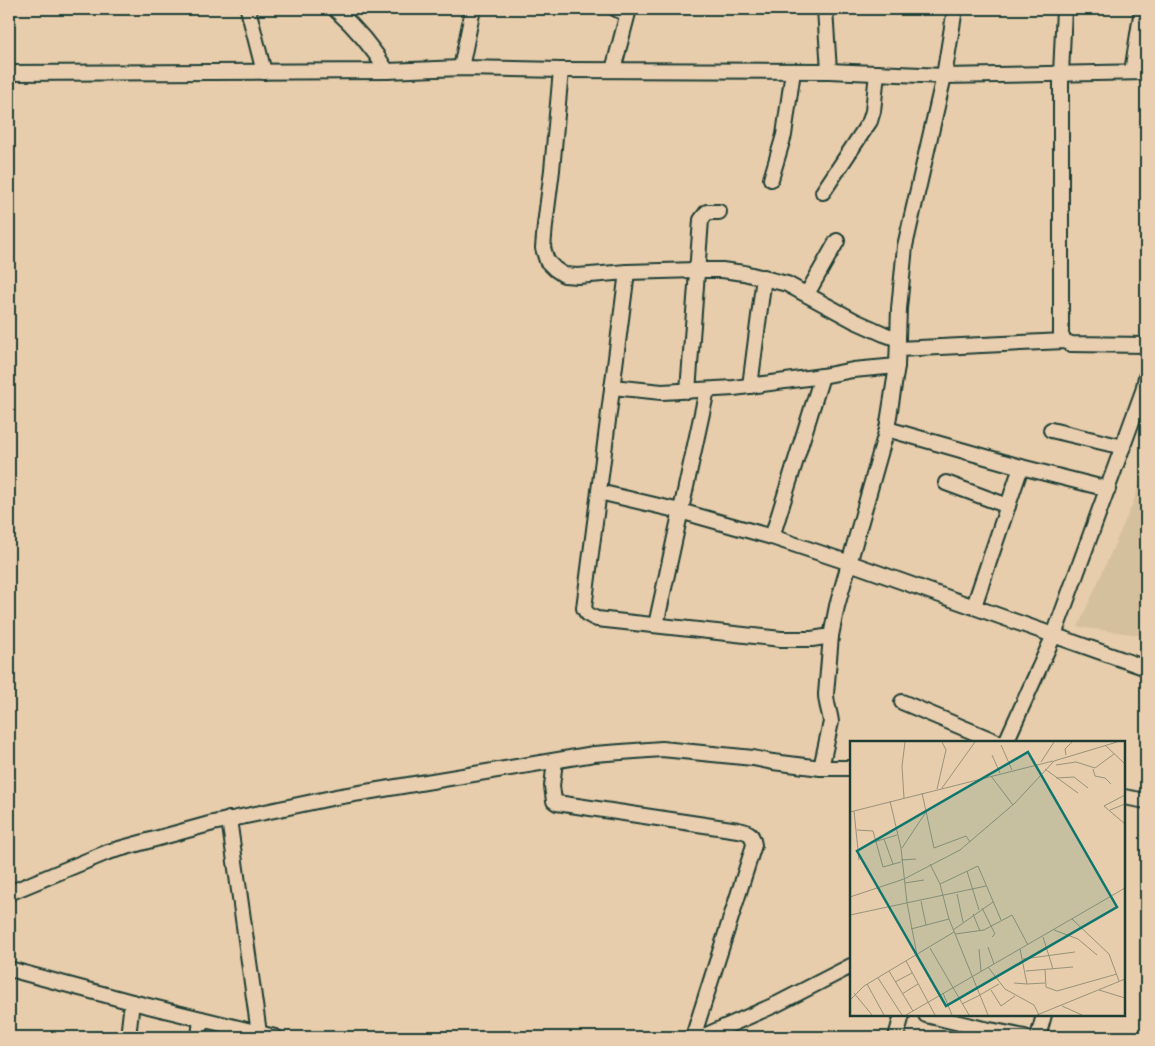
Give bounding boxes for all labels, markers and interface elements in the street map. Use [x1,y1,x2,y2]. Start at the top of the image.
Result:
inset map [850,741,1125,1016]

